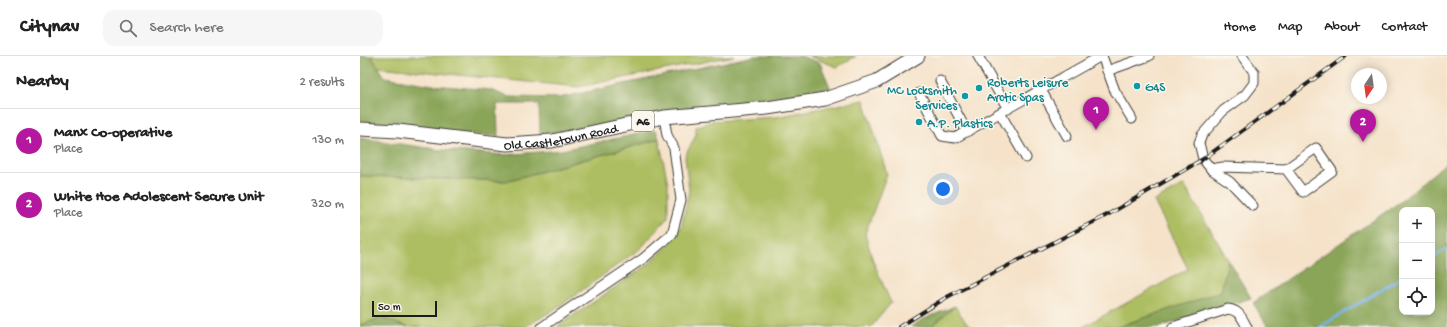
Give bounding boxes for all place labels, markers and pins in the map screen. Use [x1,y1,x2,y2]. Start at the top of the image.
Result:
place label: Roberts Leisure Arctic Spas [987,76,1069,106]
marker: G4S [1132,81,1142,91]
place label: G4S [1145,81,1166,96]
marker: Roberts Leisure Arctic Spas [974,83,984,93]
place label: MC Locksmith Services [887,84,958,114]
marker: MC Locksmith Services [960,91,970,101]
pin: 1 [1083,97,1109,130]
pin: 2 [1350,109,1376,142]
marker: A.P. Plastics [914,117,924,127]
place label: A.P. Plastics [927,117,994,132]

